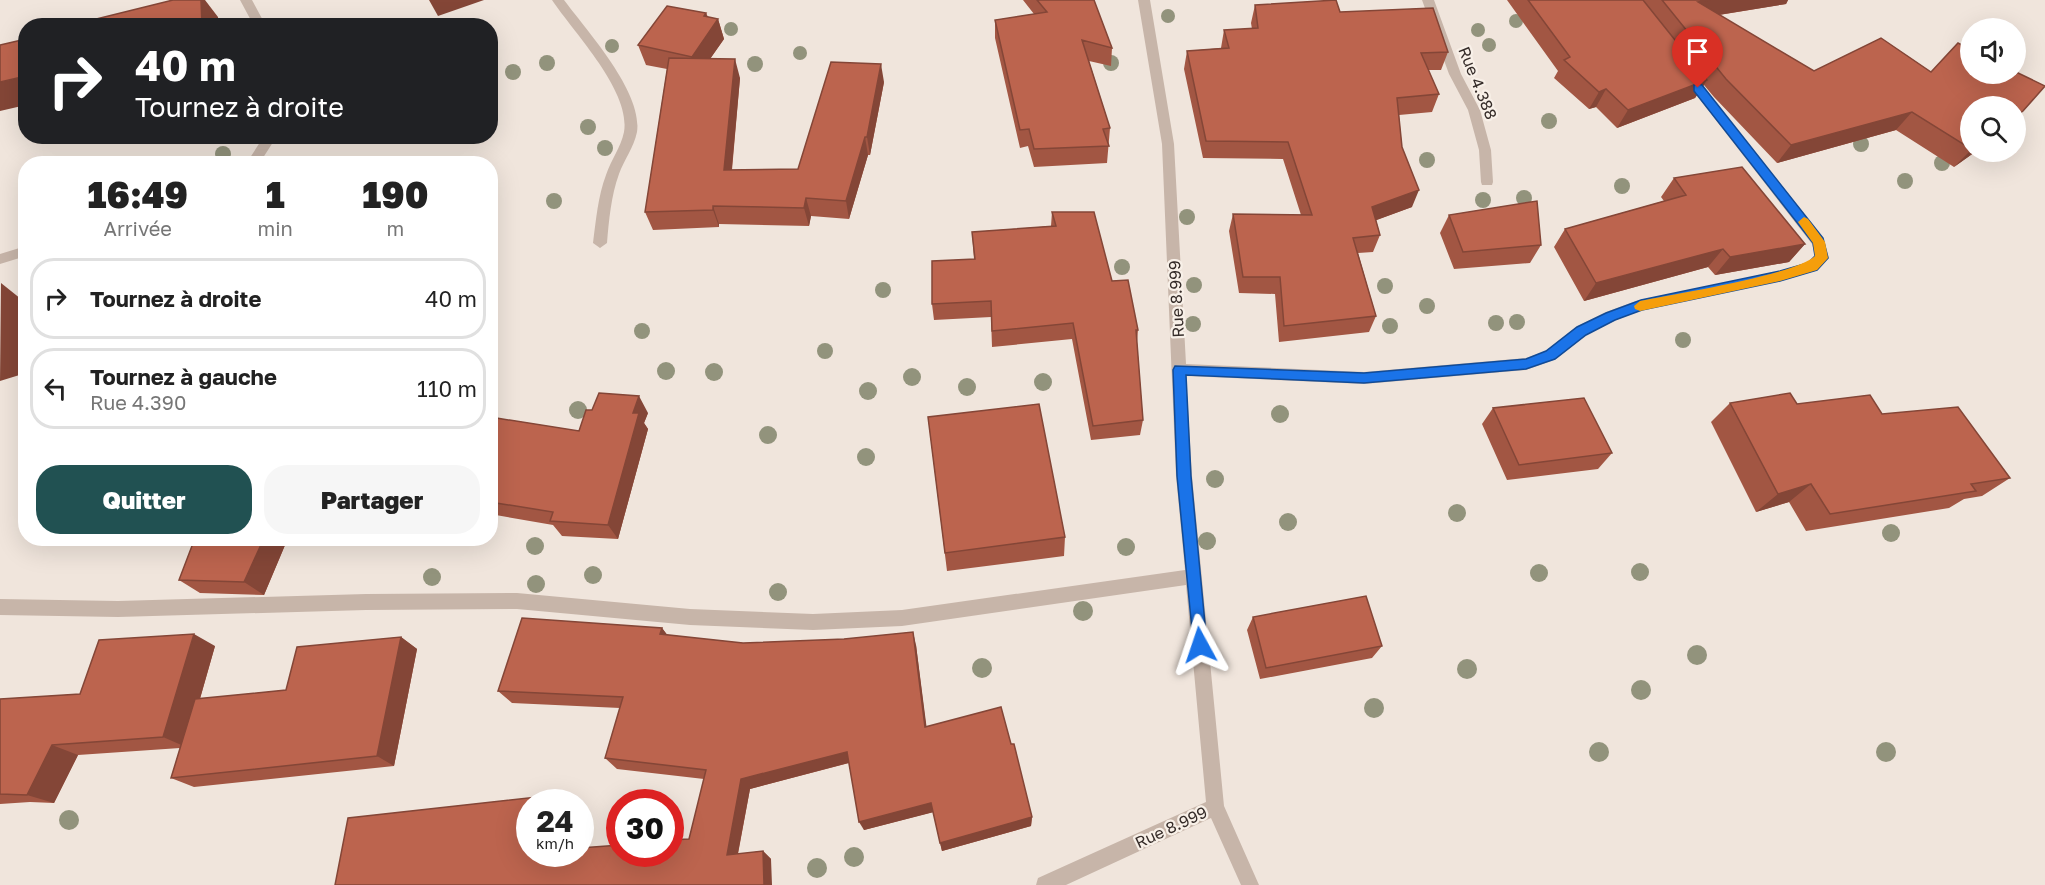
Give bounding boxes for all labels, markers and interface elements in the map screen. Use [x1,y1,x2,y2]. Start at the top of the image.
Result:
map controls [1960,18,2026,162]
button: sound [1960,18,2026,84]
pin [1672,26,1723,88]
icon: arrive [1681,35,1714,68]
text: 40 m [135,40,236,90]
icon: right [36,42,114,120]
street label: Rue 4.388 [1454,44,1502,122]
text: Tournez à droite [135,91,344,123]
button: search [1960,96,2026,162]
text: 16:49 [87,173,188,216]
text: 1 [266,173,285,216]
text: 190 [362,173,429,216]
text: Arrivée [104,216,172,240]
text: min [258,216,293,240]
text: m [387,216,404,240]
street label: Rue 8.999 [1164,260,1188,338]
icon: right [39,282,72,315]
text: Tournez à droite [90,285,261,312]
text: 40 m [425,285,477,312]
text: Tournez à gauche [90,363,277,390]
icon: left [39,372,72,405]
text: 110 m [417,375,477,402]
text: Rue 4.390 [90,390,186,414]
button: Quitter [36,465,252,534]
button: Partager [264,465,480,534]
position arrow [1168,613,1232,677]
speed limit sign: 30 [606,789,684,867]
street label: Rue 8.999 [1132,802,1210,852]
text: 24 [536,803,574,839]
text: km/h [536,834,574,852]

